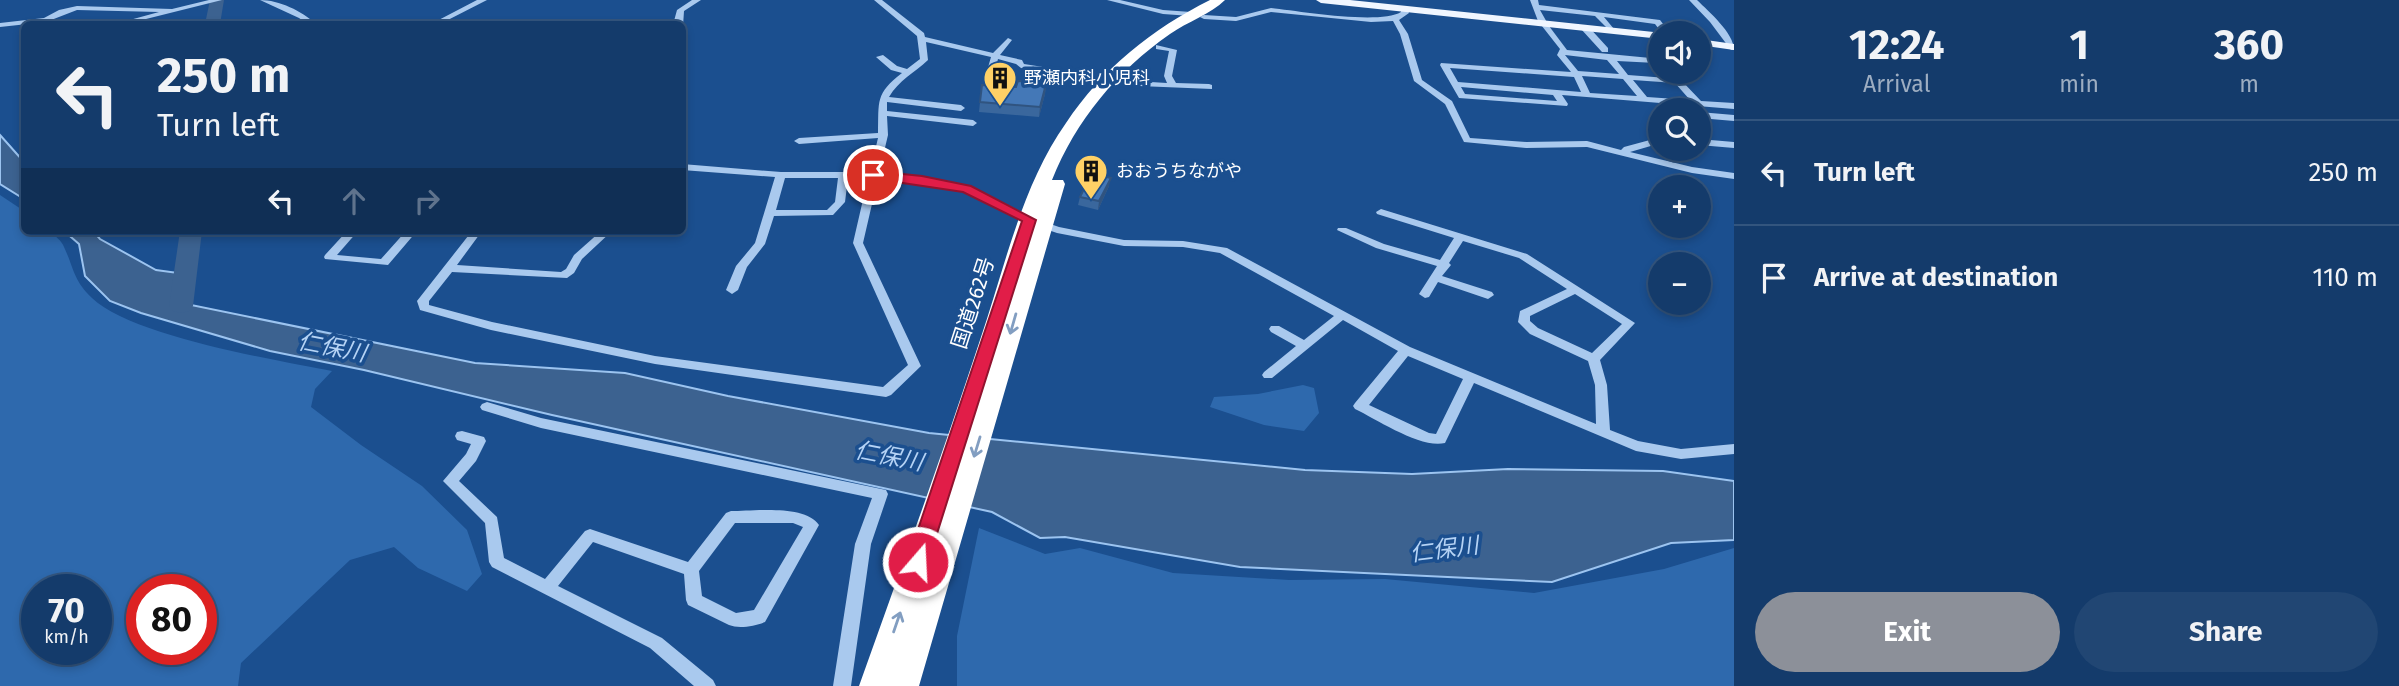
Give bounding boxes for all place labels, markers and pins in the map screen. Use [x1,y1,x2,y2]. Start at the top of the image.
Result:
building icon: 野瀬内科小児科 [981,59,1019,108]
place label: 野瀬内科小児科 [1024,67,1150,89]
pin [843,145,903,205]
building icon: おおうちながや [1072,152,1110,201]
place label: おおうちながや [1116,160,1242,182]

